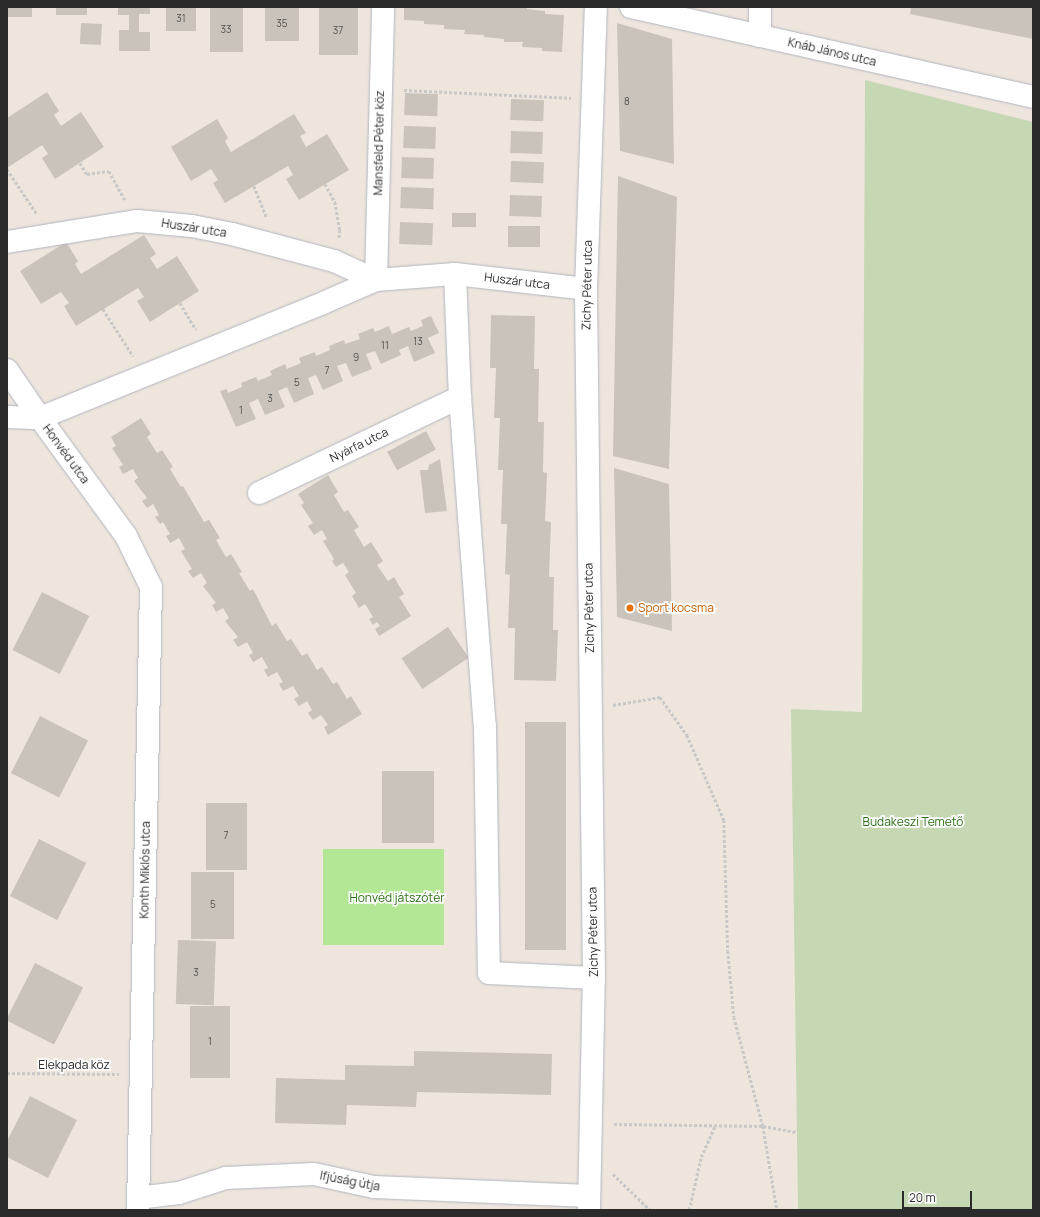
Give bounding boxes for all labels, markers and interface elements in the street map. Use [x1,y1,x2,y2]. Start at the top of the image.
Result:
house number: 31 [176,13,186,25]
house number: 35 [276,18,288,30]
house number: 33 [220,24,232,36]
house number: 37 [333,25,343,37]
street label: Knáb János utca [786,35,878,69]
street label: Mansfeld Péter köz [371,90,387,196]
house number: 8 [624,96,630,108]
street label: Huszár utca [160,216,228,240]
street label: Zichy Péter utca [579,240,595,330]
street label: Huszár utca [483,270,551,292]
house number: 13 [413,336,423,348]
house number: 11 [381,340,389,352]
house number: 9 [353,352,359,364]
house number: 7 [324,365,330,377]
house number: 5 [294,377,300,389]
house number: 3 [267,393,273,405]
house number: 1 [239,405,243,417]
street label: Honvéd utca [40,421,92,487]
street label: Nyárfa utca [327,425,391,465]
street label: Zichy Péter utca [581,563,597,653]
place label: Sport kocsma [638,601,714,615]
marker: Sport kocsma [625,603,635,613]
park label: Budakeszi Temető [863,815,963,829]
street label: Konth Miklós utca [137,821,153,919]
house number: 7 [223,830,229,842]
street label: Zichy Péter utca [585,887,601,977]
park label: Honvéd játszótér [350,891,444,905]
house number: 5 [210,899,216,911]
house number: 3 [193,967,199,979]
house number: 1 [208,1036,212,1048]
street label: Elekpada köz [38,1058,110,1072]
street label: Ifjúság útja [319,1168,381,1194]
scale bar [904,1183,974,1209]
text: 20 m [909,1189,936,1206]

